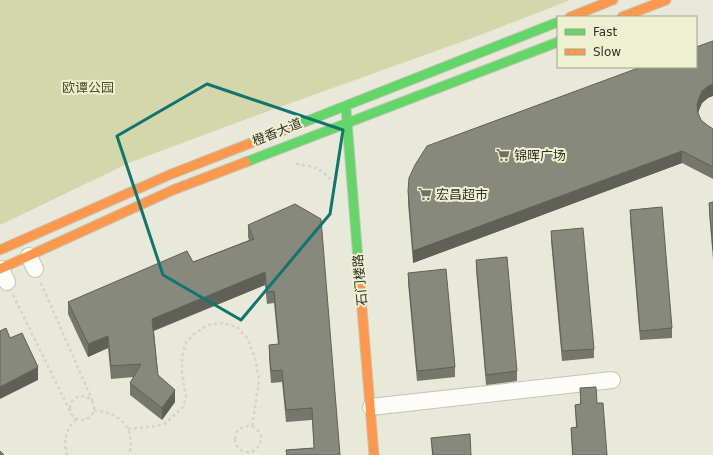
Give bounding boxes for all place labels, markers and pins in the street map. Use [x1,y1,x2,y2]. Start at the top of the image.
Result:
supermarket icon: 锦晖广场 [495,147,511,163]
place label: 锦晖广场 [514,148,566,163]
supermarket icon: 宏昌超市 [417,186,433,202]
place label: 宏昌超市 [436,187,488,202]

